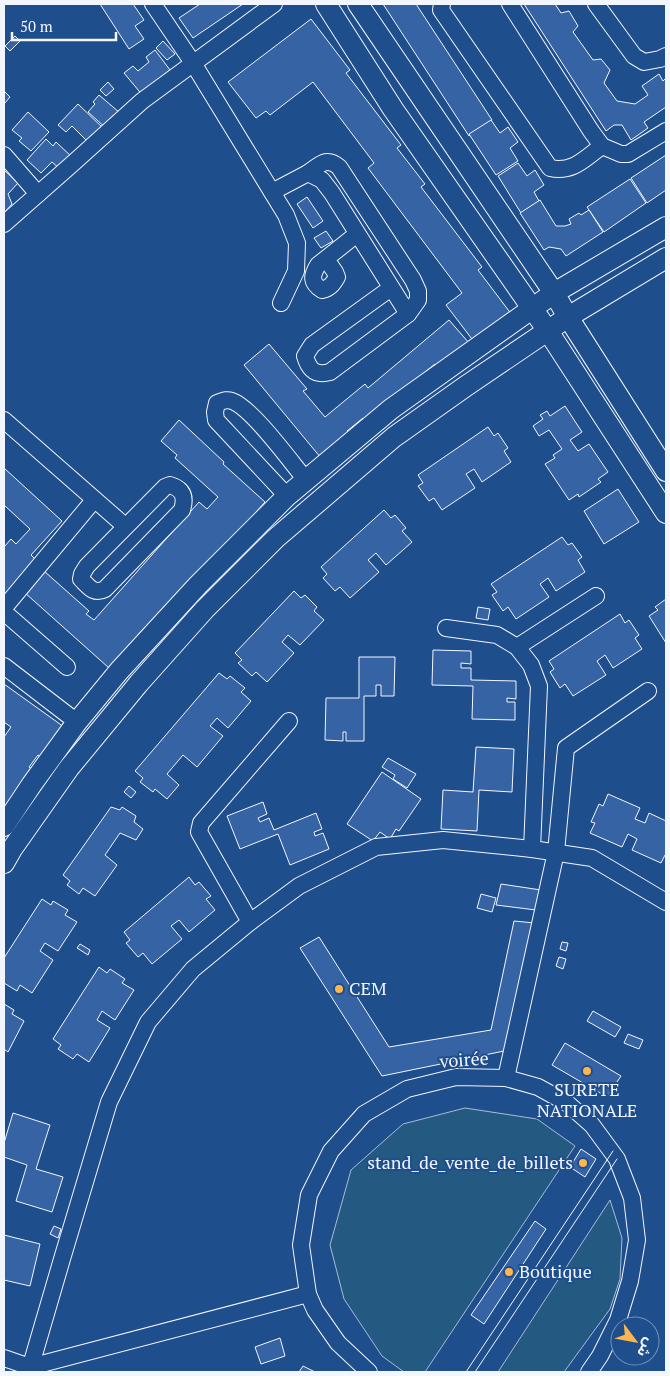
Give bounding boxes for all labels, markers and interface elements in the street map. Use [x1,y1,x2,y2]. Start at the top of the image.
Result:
scale bar [12,10,116,42]
text: 50 m [20,16,53,36]
place label: CEM [349,976,387,1000]
marker: CEM [333,983,345,995]
street label: voirée [438,1045,489,1073]
marker: SURETE NATIONALE [581,1065,593,1077]
place label: SURETE NATIONALE [537,1077,637,1122]
place label: stand_de_vente_de_billets [367,1150,573,1174]
marker: stand_de_vente_de_billets [577,1157,589,1169]
place label: Boutique [519,1259,592,1283]
marker: Boutique [503,1266,515,1278]
north arrow [610,1316,660,1366]
text: ش [633,1335,660,1361]

